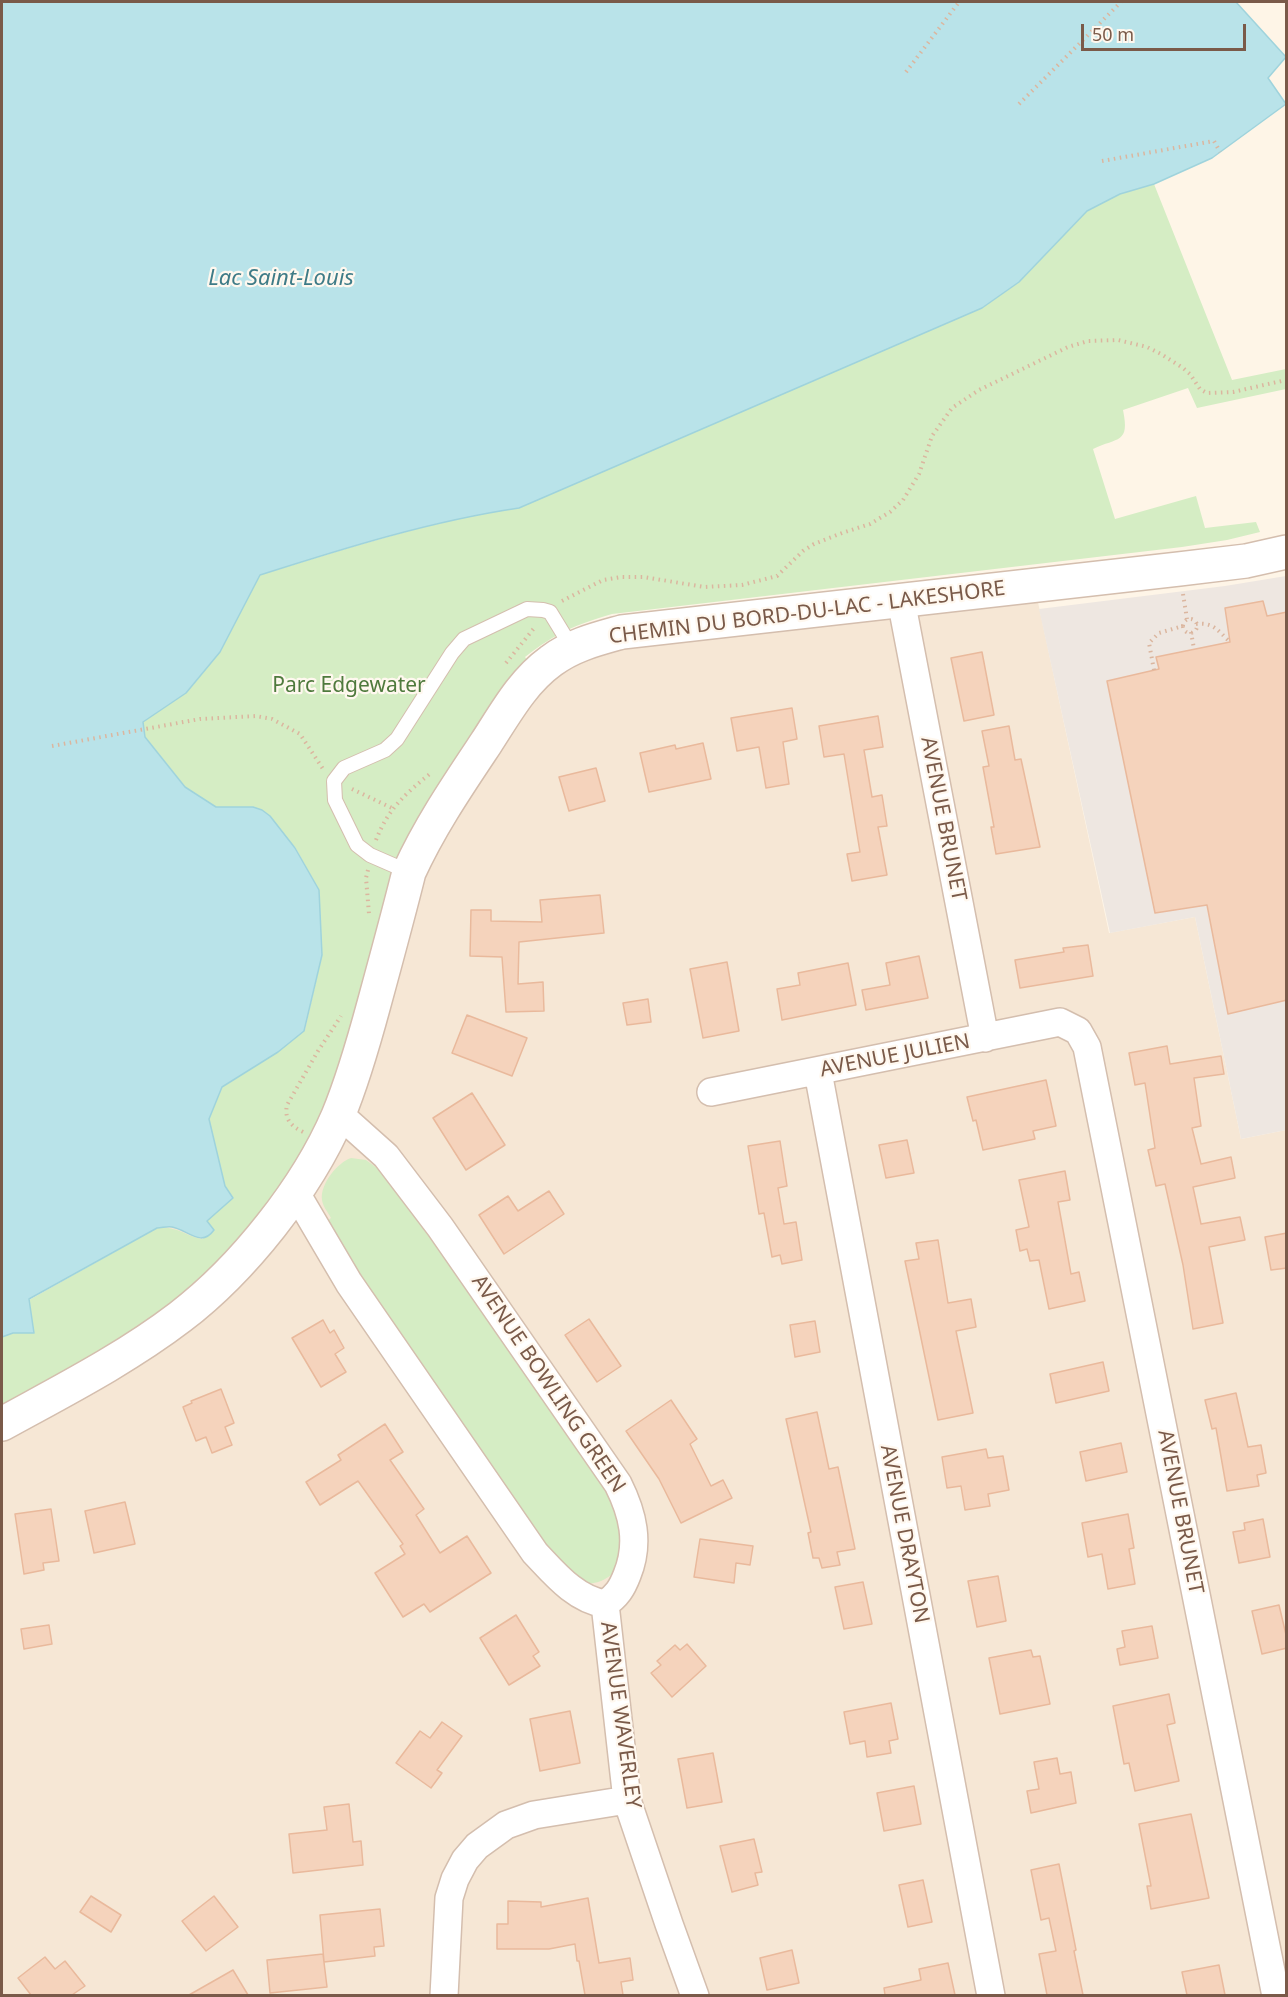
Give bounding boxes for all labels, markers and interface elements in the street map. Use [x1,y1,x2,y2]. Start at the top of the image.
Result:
scale bar [1084,12,1249,50]
text: 50 m [1092,22,1134,46]
water label: Lac Saint-Louis [208,266,354,292]
street label: CHEMIN DU BORD-DU-LAC - LAKESHORE [607,576,1007,650]
park label: Parc Edgewater [272,673,426,699]
street label: AVENUE BRUNET [915,735,971,903]
street label: AVENUE JULIEN [818,1029,972,1083]
street label: AVENUE BOWLING GREEN [466,1270,630,1498]
street label: AVENUE BRUNET [1152,1428,1208,1596]
street label: AVENUE DRAYTON [874,1443,934,1625]
street label: AVENUE WAVERLEY [594,1620,646,1810]

